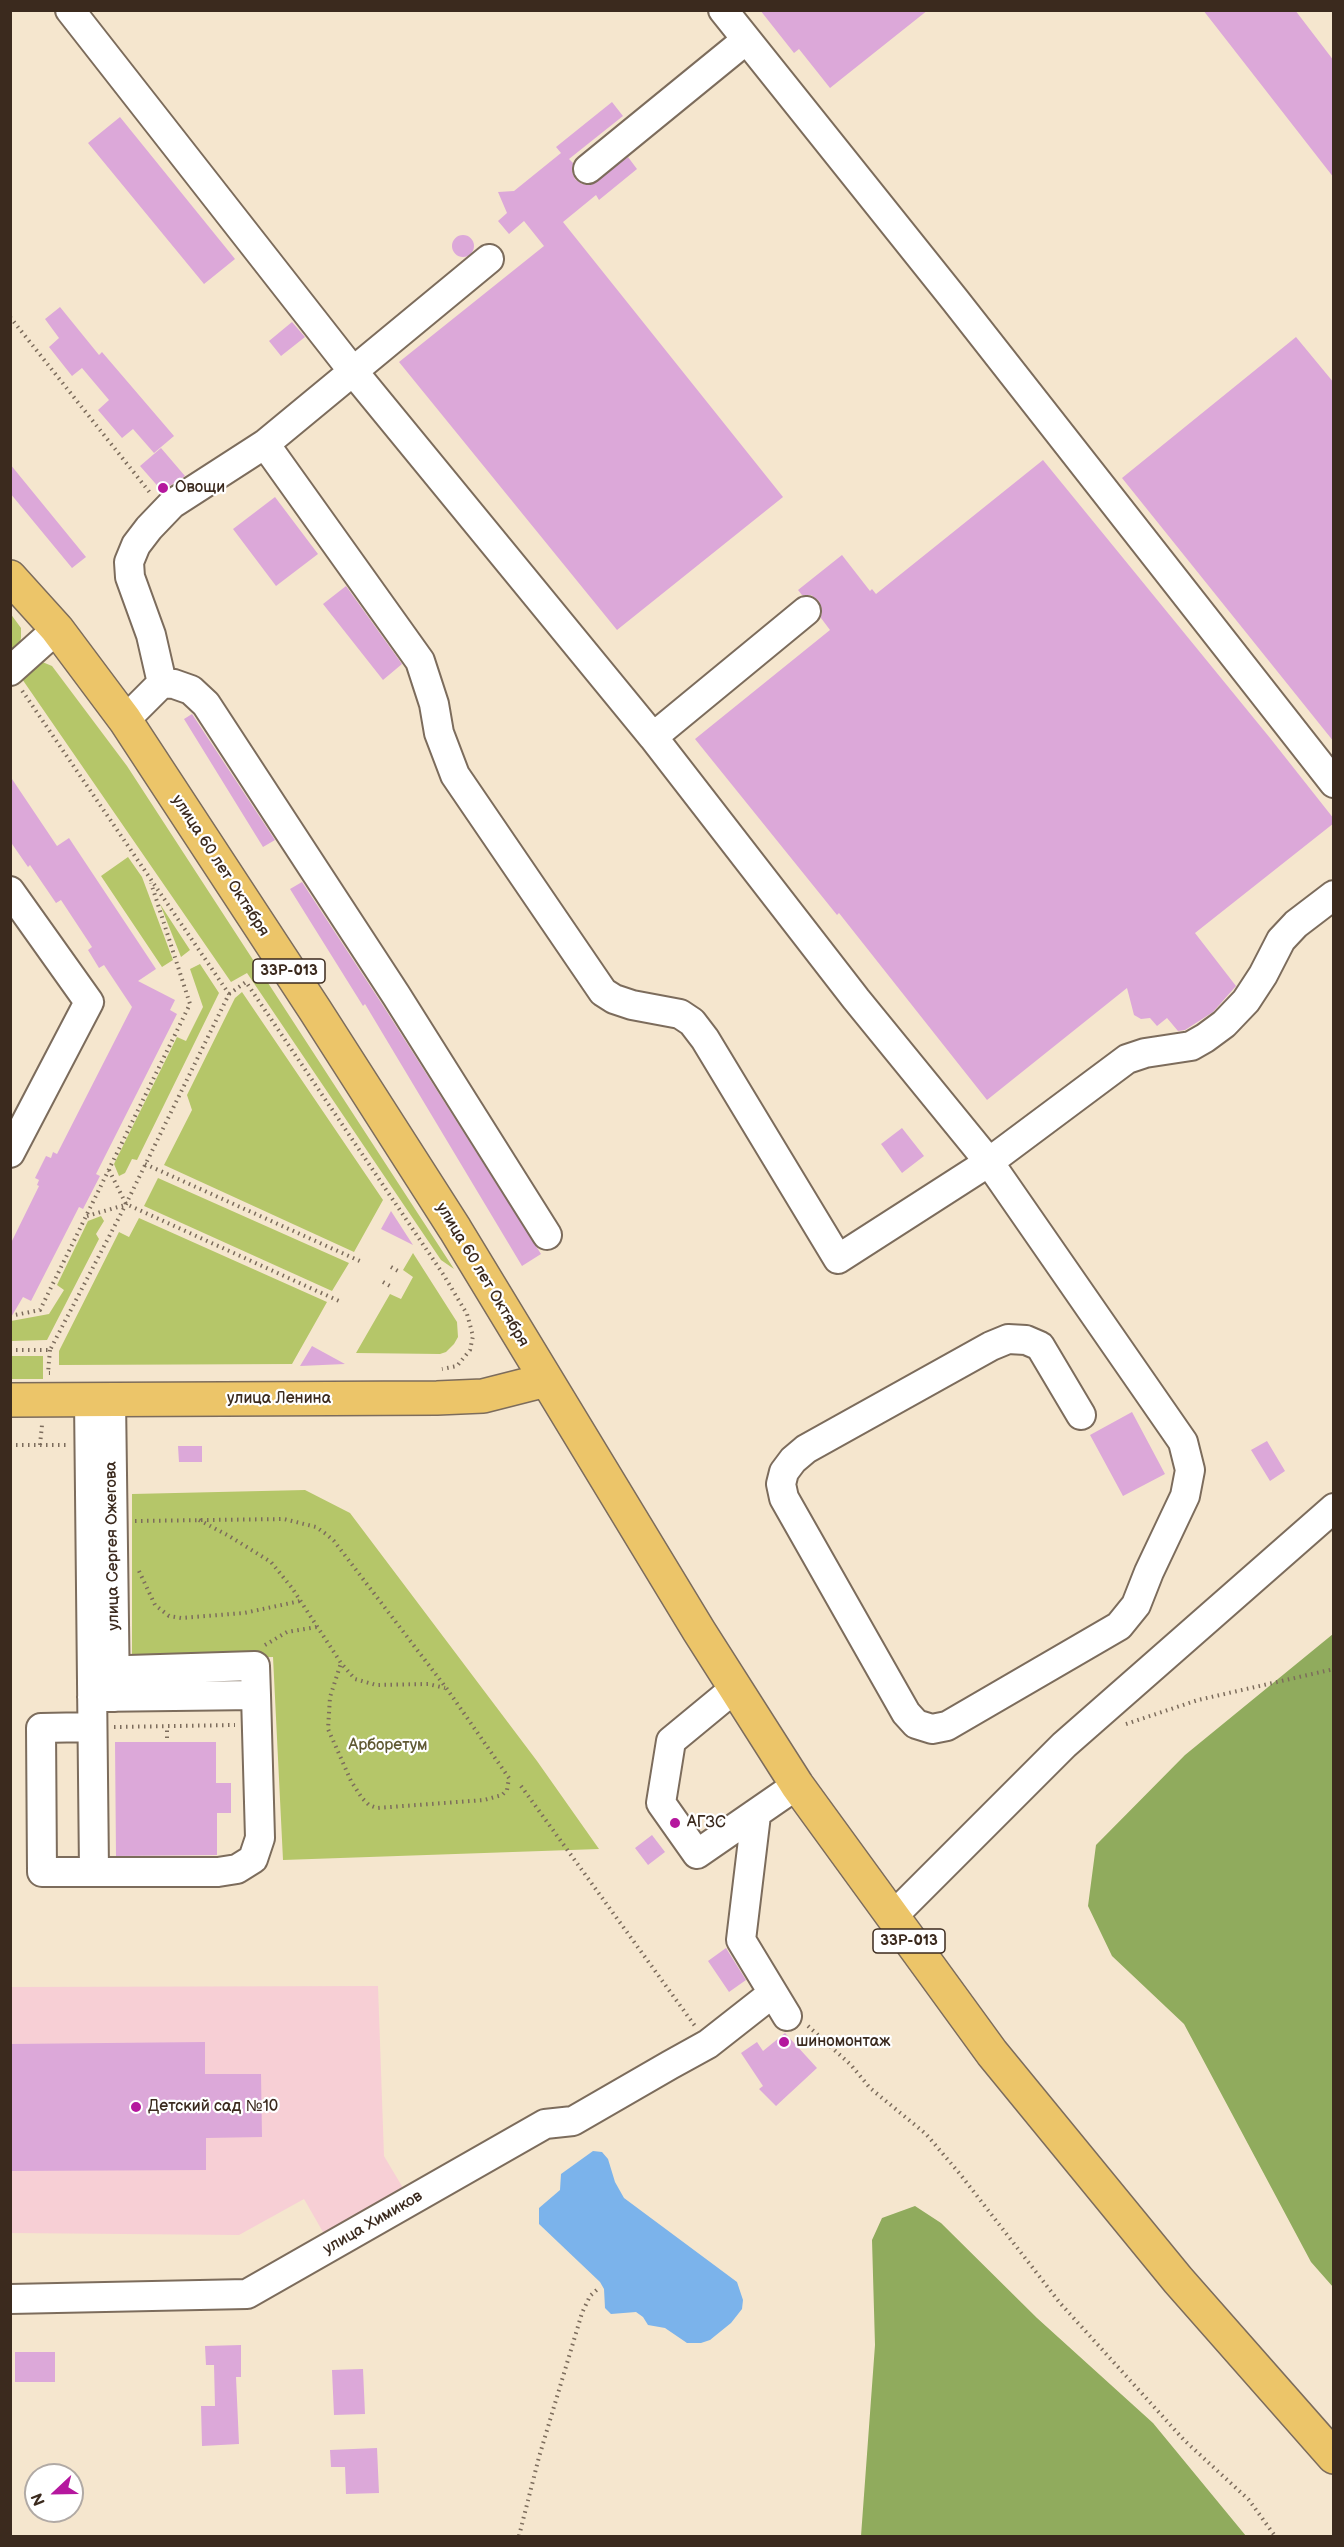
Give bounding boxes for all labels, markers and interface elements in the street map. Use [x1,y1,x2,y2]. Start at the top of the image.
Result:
place label: Овощи [175,478,225,498]
marker: Овощи [156,481,170,495]
street label: улица 60 лет Октября [167,792,273,940]
road number: 33Р-013 [253,959,325,983]
street label: улица 60 лет Октября [431,1199,533,1351]
street label: улица Ленина [227,1389,331,1409]
street label: улица Сергея Ожегова [102,1461,124,1631]
park label: Арборетум [348,1736,428,1756]
place label: АГЗС [687,1813,726,1833]
marker: АГЗС [668,1816,682,1830]
road number: 33Р-013 [873,1929,945,1953]
place label: шиномонтаж [796,2032,890,2052]
marker: шиномонтаж [777,2035,791,2049]
place label: Детский сад №10 [148,2097,278,2117]
marker: Детский сад №10 [129,2100,143,2114]
street label: улица Химиков [320,2187,426,2259]
north arrow [24,2463,84,2523]
text: N [28,2490,50,2508]

